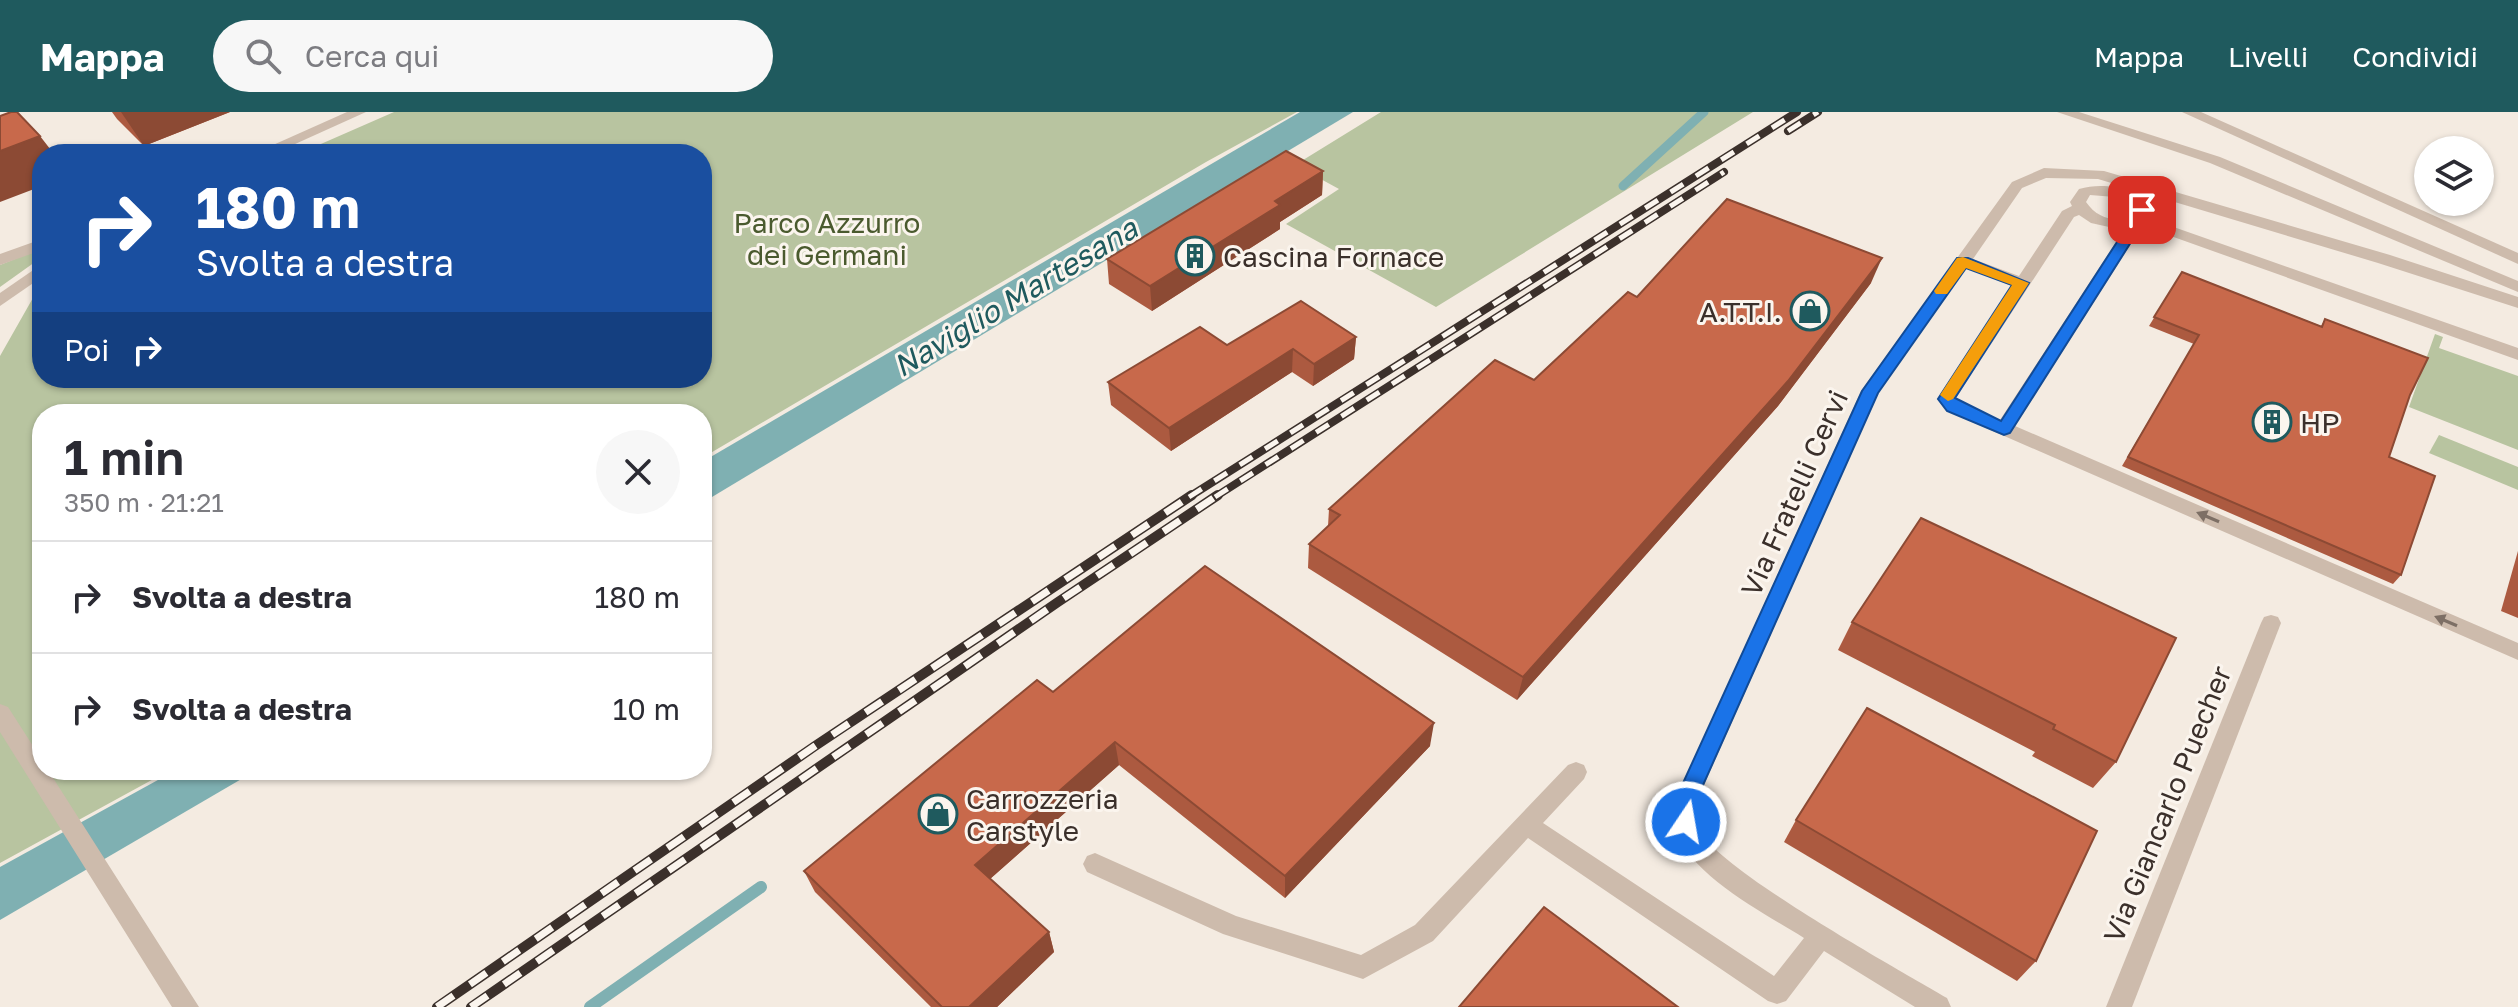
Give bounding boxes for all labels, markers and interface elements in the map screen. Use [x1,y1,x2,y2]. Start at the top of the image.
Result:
search box [213,20,773,92]
text: Mappa [40,34,165,79]
icon: search [241,34,285,78]
text: Cerca qui [305,38,439,74]
text: Mappa [2094,40,2184,73]
text: Livelli [2228,40,2308,73]
text: Condividi [2352,40,2478,73]
map controls [2414,136,2494,216]
button: layers [2414,136,2494,216]
text: 180 m [196,173,360,240]
icon: right [64,176,168,280]
pin [2108,176,2176,244]
icon: arrive [2120,188,2164,232]
park label: Parco Azzurro dei Germani [734,206,920,271]
water label: Naviglio Martesana [886,209,1144,384]
building icon: Cascina Fornace [1174,235,1216,277]
place label: Cascina Fornace [1223,240,1444,273]
text: Svolta a destra [196,241,454,284]
shop icon: A.T.T.I. [1789,290,1831,332]
place label: A.T.T.I. [1699,295,1782,328]
icon: right [125,328,169,372]
text: Poi [64,332,109,368]
street label: Via Fratelli Cervi [1734,385,1854,601]
building icon: HP [2251,401,2293,443]
place label: HP [2300,406,2340,439]
text: 1 min [64,428,184,486]
button: close [596,430,680,514]
text: 350 m · 21:21 [64,487,224,518]
one-way arrow [2196,511,2220,524]
icon: right [64,575,108,619]
text: Svolta a destra [132,579,352,615]
text: 180 m [595,579,680,615]
one-way arrow [2435,614,2458,627]
street label: Via Giancarlo Puecher [2096,661,2238,947]
icon: right [64,687,108,731]
text: Svolta a destra [132,691,352,727]
text: 10 m [613,691,680,727]
position arrow [1644,780,1728,864]
place label: Carrozzeria Carstyle [966,782,1119,847]
shop icon: Carrozzeria Carstyle [917,793,959,835]

